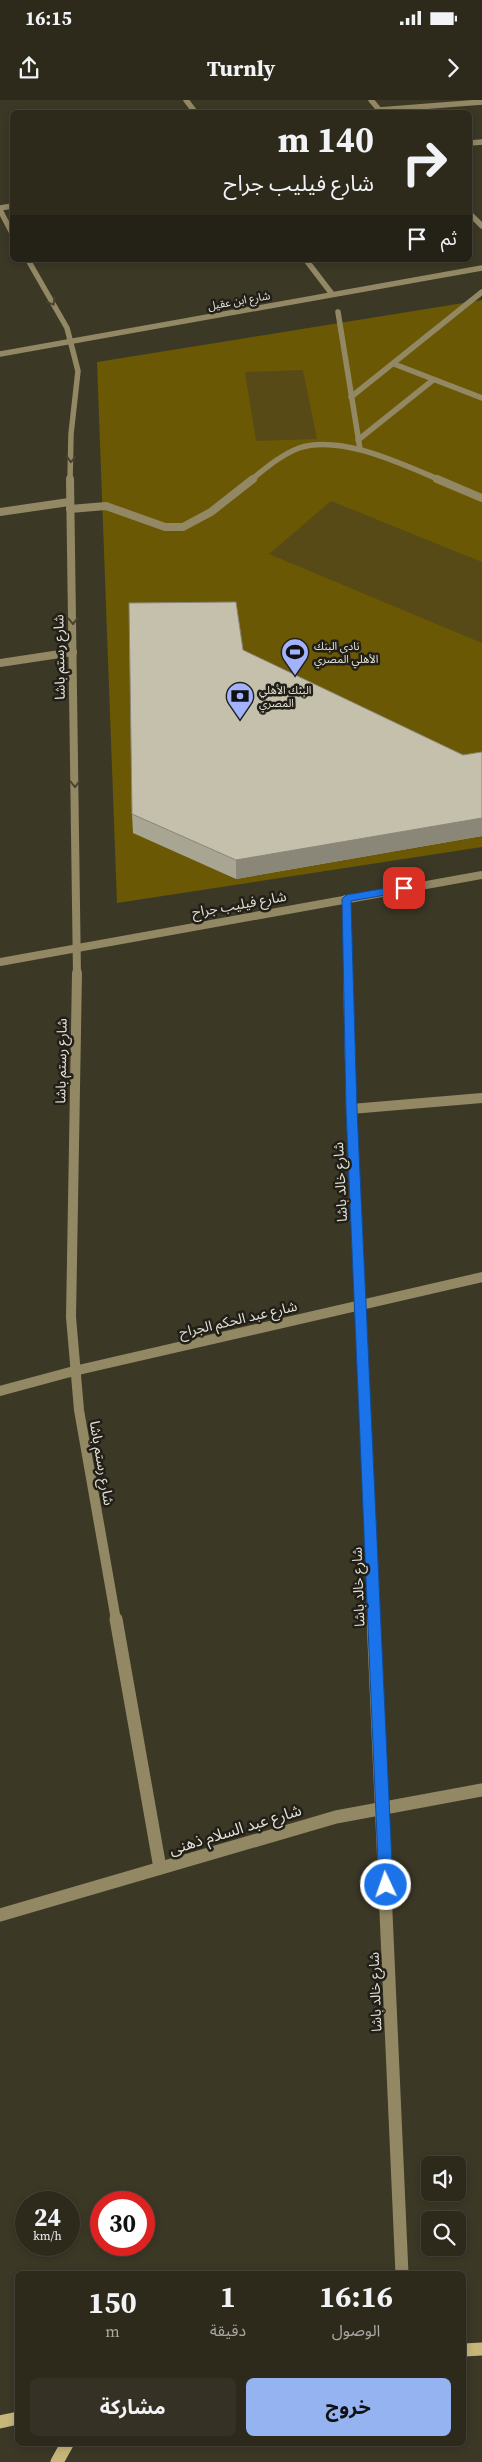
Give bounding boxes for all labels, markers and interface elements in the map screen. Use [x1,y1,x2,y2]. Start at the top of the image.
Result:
text: 16:15 [25,5,72,31]
text: Turnly [207,53,275,83]
icon: share [15,54,43,82]
icon: forward [439,54,467,82]
text: 140 m [278,116,374,164]
icon: right [392,130,457,195]
text: شارع فيليب جراح [224,168,374,198]
icon: arrive [403,225,431,253]
text: ثم [441,225,457,251]
street label: شارع ابن عقيل [207,288,272,314]
one-way arrow [45,297,55,306]
one-way arrow [65,455,76,463]
street label: شارع رستم باشا [48,614,71,700]
one-way arrow [67,618,78,626]
sports icon: نادي البنك الأهلي المصري [280,637,310,676]
place label: نادي البنك الأهلي المصري [314,639,378,668]
bank icon: البنك الأهلي المصري [225,681,255,720]
place label: البنك الأهلي المصري [259,683,311,712]
one-way arrow [70,780,80,788]
pin [383,867,425,909]
icon: arrive [390,874,418,902]
street label: شارع فيليب جراح [190,886,288,923]
street label: شارع رستم باشا [50,1018,73,1104]
street label: شارع خالد باشا [328,1141,353,1223]
street label: شارع عبد الحكم الجراح [177,1296,299,1343]
street label: شارع رستم باشا [84,1419,119,1507]
street label: شارع خالد باشا [347,1547,370,1627]
street label: شارع عبد السلام ذهنى [166,1798,305,1862]
position arrow [359,1858,411,1910]
street label: شارع خالد باشا [364,1952,387,2032]
map controls [421,2156,466,2256]
button: sound [421,2156,466,2201]
speed limit sign: 30 [90,2191,155,2256]
text: 24 [34,2200,61,2234]
button: search [421,2211,466,2256]
text: km/h [33,2228,62,2244]
text: 1 [220,2276,236,2317]
text: 16:16 [319,2276,393,2317]
text: 150 [88,2282,137,2323]
text: دقيقة [210,2319,246,2341]
text: الوصول [332,2319,380,2341]
text: m [105,2320,120,2342]
button: مشاركة [30,2378,236,2436]
button: خروج [246,2378,451,2436]

